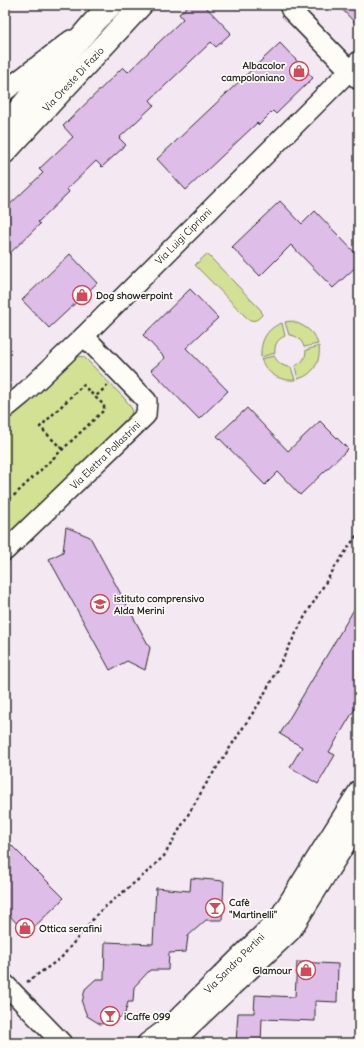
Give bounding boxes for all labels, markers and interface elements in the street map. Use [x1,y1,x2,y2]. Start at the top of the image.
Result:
street label: Via Oreste Di Fazio [40,44,107,115]
place label: Albacolor campoloniano [221,59,286,84]
shop icon: Albacolor campoloniano [288,60,310,82]
street label: Via Luigi Cipriani [152,205,214,267]
shop icon: Dog showerpoint [71,284,93,306]
place label: Dog showerpoint [96,289,173,302]
street label: Via Elettra Pollastrini [67,418,143,492]
place label: istituto comprensivo Alda Merini [114,592,205,617]
school or university icon: istituto comprensivo Alda Merini [89,593,111,615]
place label: Cafè "Martinelli" [229,896,278,921]
bar icon: Cafè "Martinelli" [204,897,226,919]
shop icon: Ottica serafini [14,917,36,939]
place label: Ottica serafini [39,922,102,935]
street label: Via Sandro Pertini [201,930,267,996]
shop icon: Glamour [295,959,317,981]
place label: Glamour [253,964,293,977]
bar icon: iCaffe 099 [99,1005,121,1027]
place label: iCaffe 099 [124,1010,171,1023]

